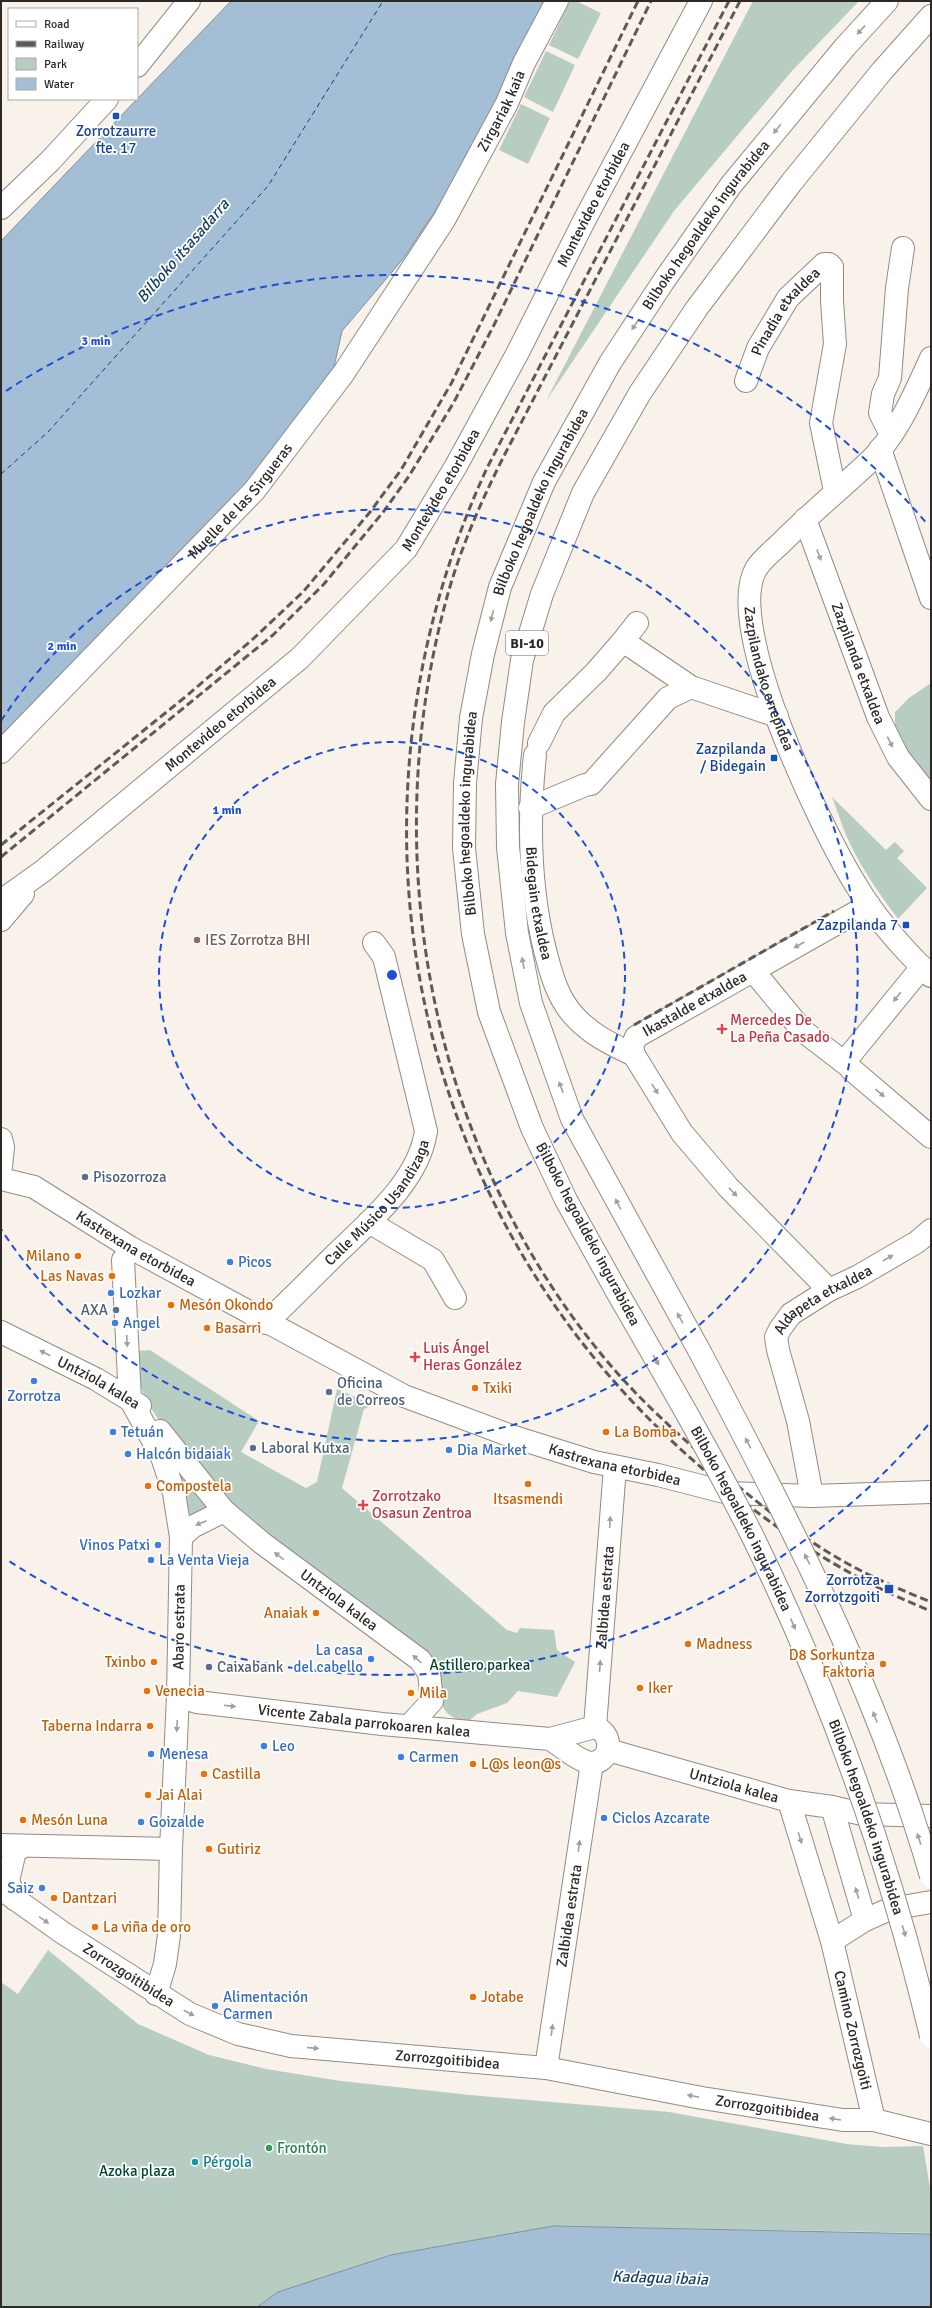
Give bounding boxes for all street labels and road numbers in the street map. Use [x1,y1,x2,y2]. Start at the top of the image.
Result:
street label: Zirgariak kaia [474,67,529,155]
street label: Bilboko hegoaldeko ingurabidea [638,136,773,313]
street label: Montevideo etorbidea [553,138,634,270]
street label: Pinadia etxaldea [747,264,824,358]
street label: Bilboko hegoaldeko ingurabidea [489,405,592,598]
street label: Montevideo etorbidea [398,426,484,554]
street label: Muelle de las Sirgueras [184,439,297,563]
street label: Zazpilanda etxaldea [828,600,889,727]
street label: Zazpilandako errepidea [740,606,798,754]
road number: BI-10 [506,631,548,655]
street label: Montevideo etorbidea [161,673,280,775]
street label: Bilboko hegoaldeko ingurabidea [455,709,481,917]
street label: Bidegain etxaldea [522,846,556,962]
street label: Ikastalde etxaldea [639,967,750,1041]
street label: Calle Músico Usandizaga [321,1138,433,1269]
street label: Bilboko hegoaldeko ingurabidea [532,1139,644,1329]
street label: Kastrexana etorbidea [73,1207,199,1290]
street label: Aldapeta etxaldea [770,1261,875,1337]
street label: Untziola kalea [54,1352,143,1413]
street label: Bilboko hegoaldeko ingurabidea [687,1423,796,1614]
street label: Kastrexana etorbidea [546,1439,683,1490]
street label: Zalbidea estrata [592,1545,618,1650]
street label: Untziola kalea [297,1565,381,1635]
street label: Abaro estrata [169,1584,189,1670]
street label: Vicente Zabala parrokoaren kalea [257,1700,471,1741]
street label: Bilboko hegoaldeko ingurabidea [825,1717,908,1917]
street label: Untziola kalea [687,1764,781,1807]
street label: Zalbidea estrata [552,1863,586,1968]
street label: Zorrozgoitibidea [80,1939,178,2011]
street label: Camino Zorrozgoiti [830,1969,876,2092]
street label: Zorrozgoitibidea [394,2046,501,2073]
street label: Zorrozgoitibidea [714,2091,821,2125]

